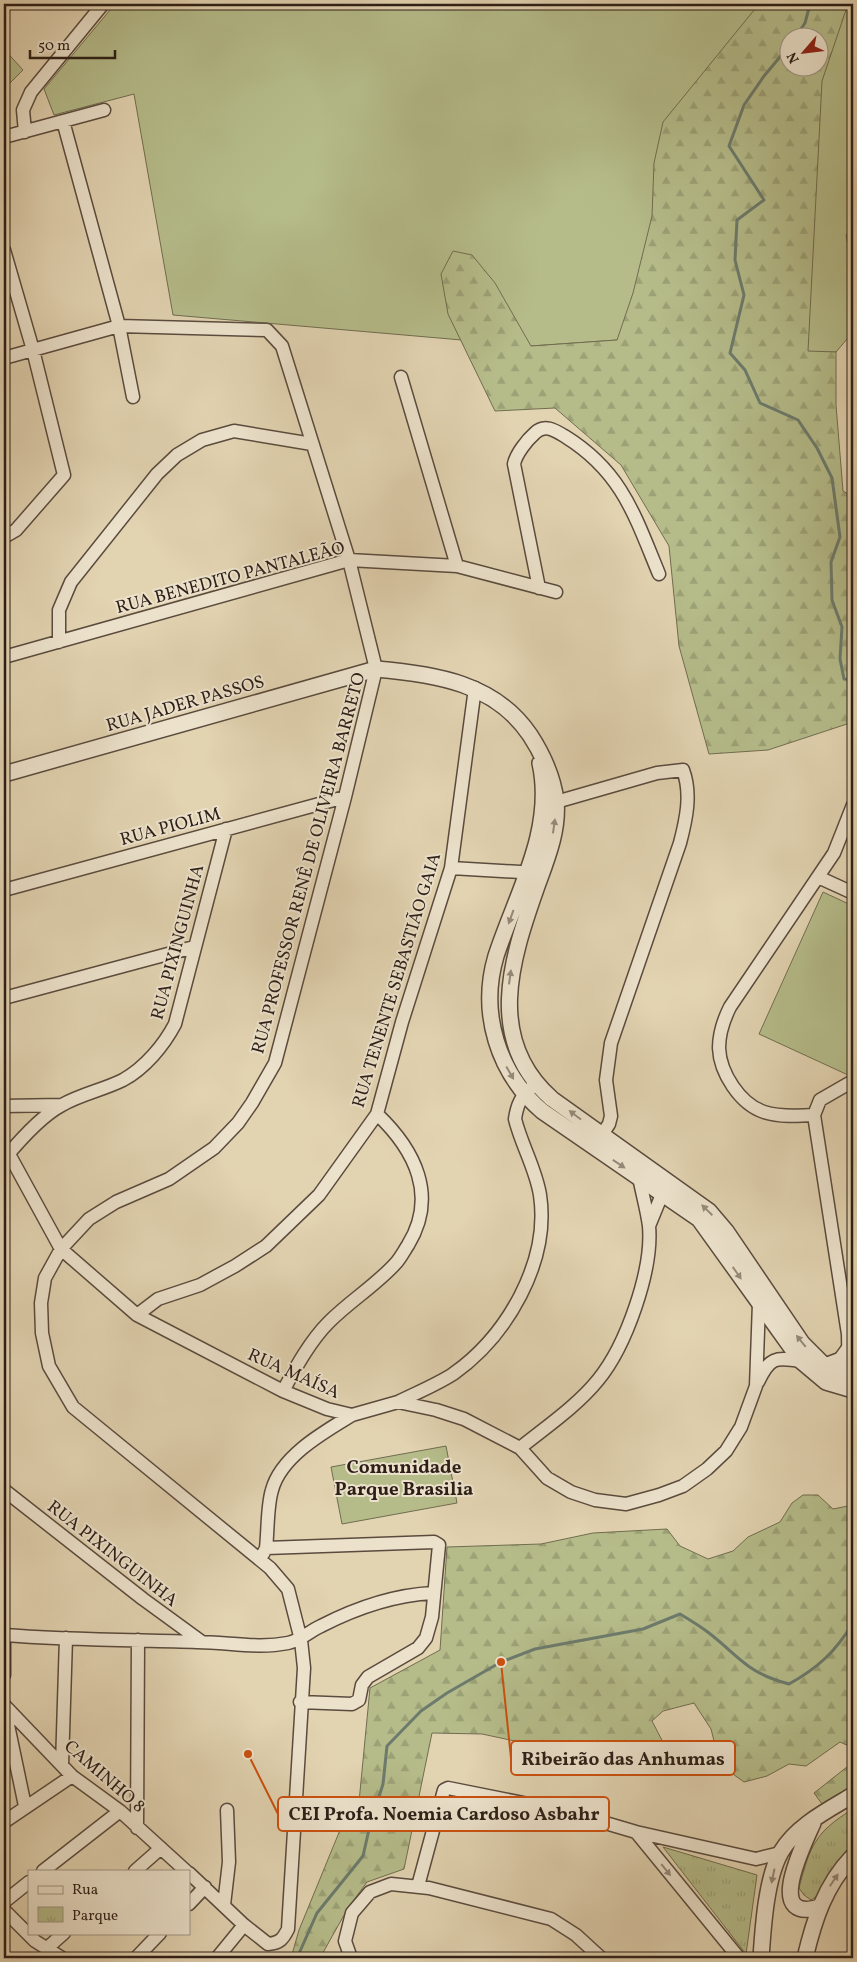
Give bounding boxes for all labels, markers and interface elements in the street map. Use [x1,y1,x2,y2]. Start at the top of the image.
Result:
scale bar [30,28,115,60]
north arrow [780,28,830,78]
text: 50 m [38,36,70,57]
text: N [783,48,805,66]
street label: RUA BENEDITO PANTALEÃO [113,536,348,621]
street label: RUA JADER PASSOS [103,670,268,739]
street label: RUA PROFESSOR RENÊ DE OLIVEIRA BARRETO [246,670,373,1057]
street label: RUA PIOLIM [117,802,224,853]
one-way arrow [551,818,559,834]
street label: RUA TENENTE SEBASTIÃO GAIA [347,850,448,1111]
street label: RUA PIXINGUINHA [146,862,211,1023]
one-way arrow [507,910,515,925]
one-way arrow [507,969,515,985]
one-way arrow [505,1067,514,1080]
one-way arrow [568,1110,582,1120]
one-way arrow [613,1159,626,1169]
one-way arrow [701,1204,713,1216]
one-way arrow [732,1266,742,1279]
one-way arrow [796,1335,807,1348]
street label: RUA MAÍSA [243,1343,344,1406]
district label: Comunidade Parque Brasilia [335,1455,473,1503]
street label: RUA PIXINGUINHA [41,1495,183,1613]
street label: CAMINHO 8 [58,1735,150,1819]
callout: Ribeirão das Anhumas [511,1741,735,1775]
text: Ribeirão das Anhumas [521,1747,725,1773]
callout: CEI Profa. Noemia Cardoso Asbahr [278,1797,609,1831]
text: CEI Profa. Noemia Cardoso Asbahr [289,1802,599,1828]
one-way arrow [661,1863,672,1876]
one-way arrow [769,1869,777,1884]
legend [28,1870,190,1934]
one-way arrow [829,1873,838,1887]
text: Rua [72,1880,98,1901]
text: Parque [72,1906,118,1927]

